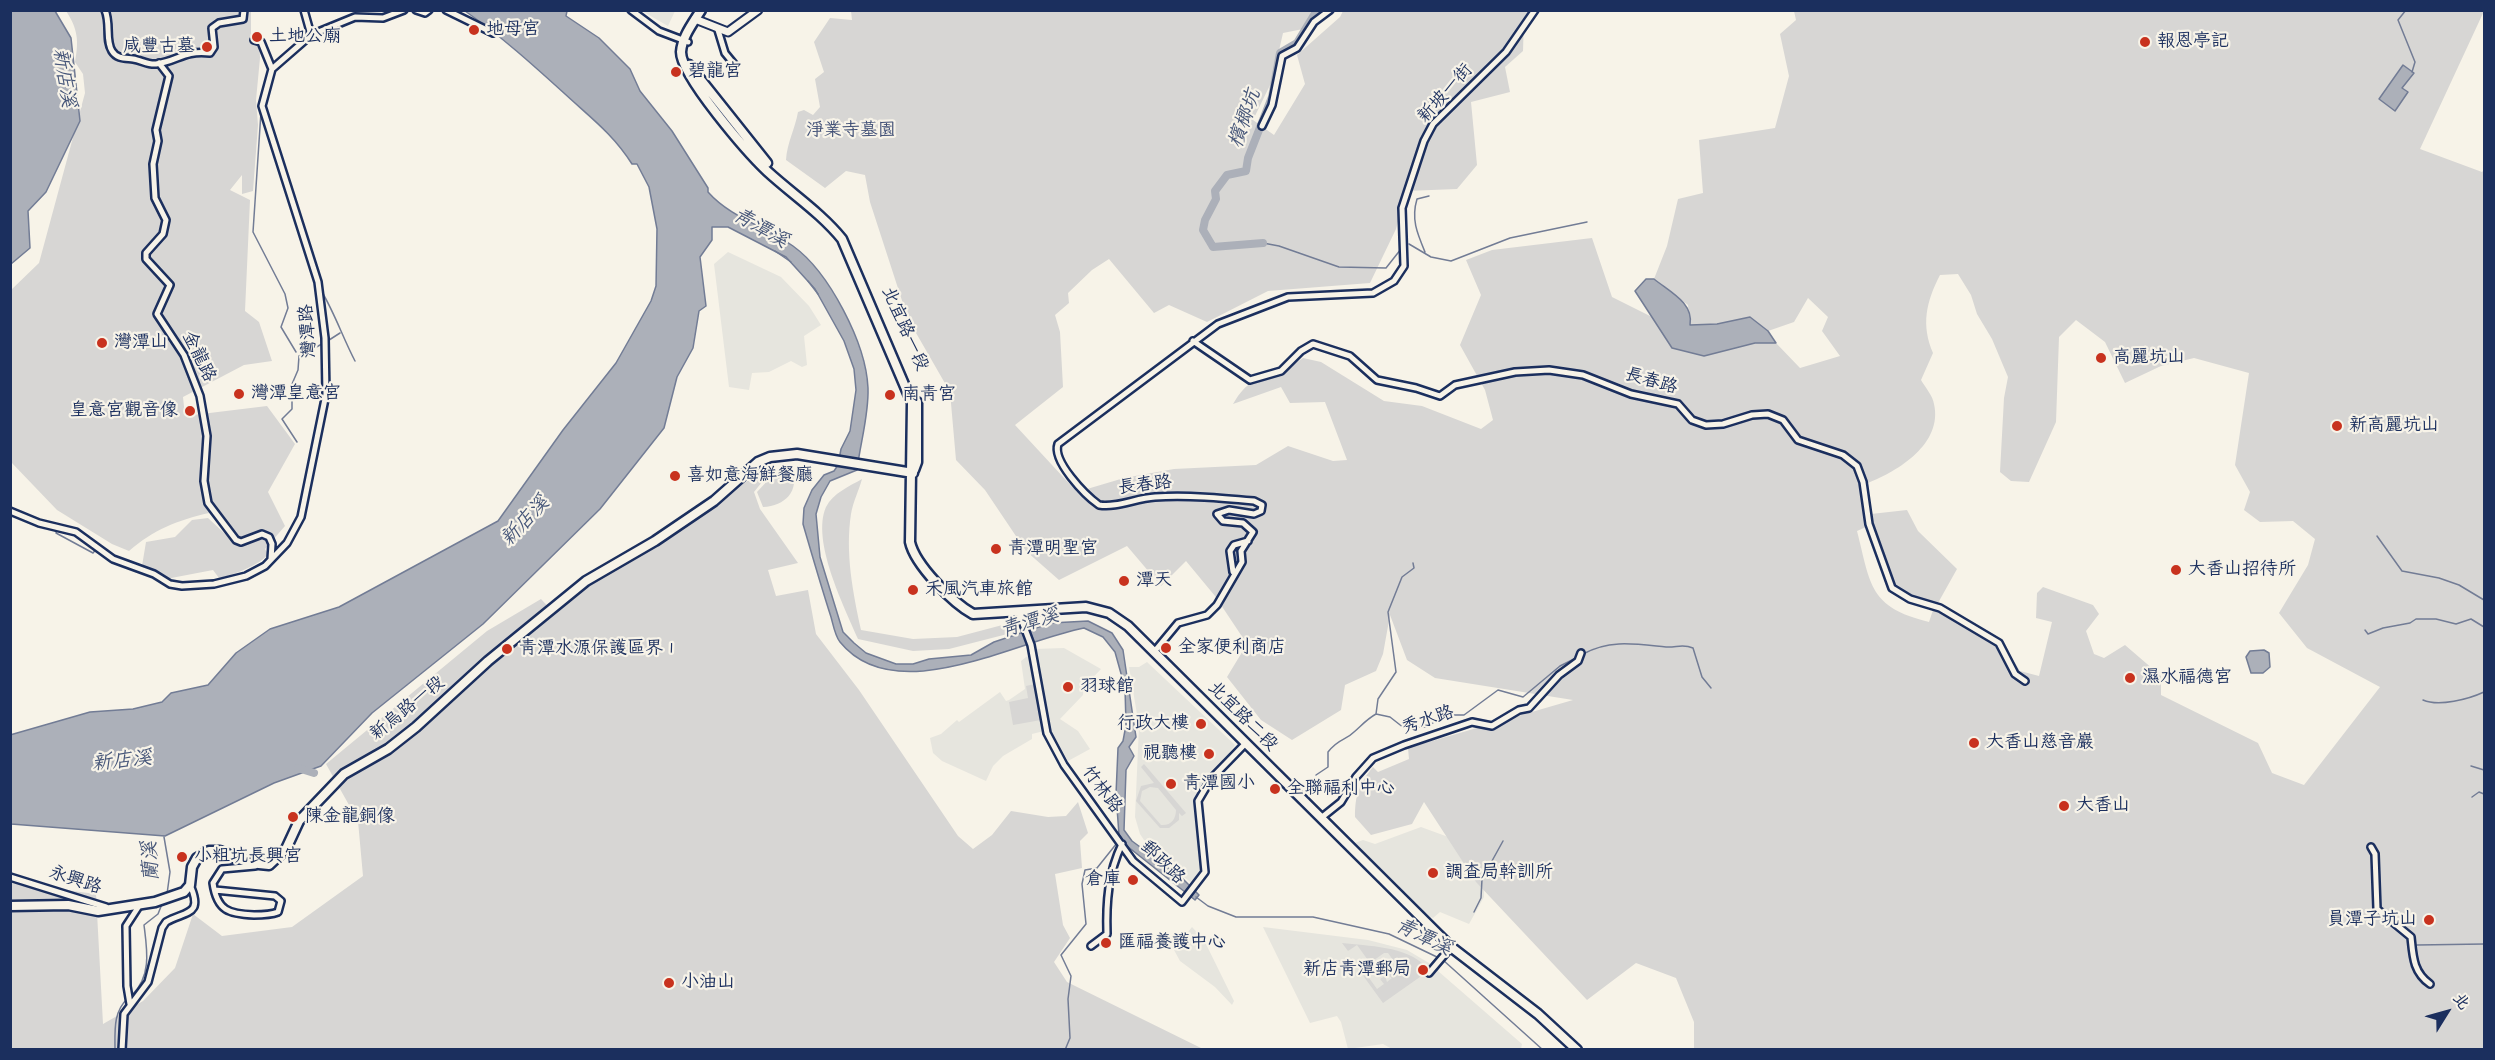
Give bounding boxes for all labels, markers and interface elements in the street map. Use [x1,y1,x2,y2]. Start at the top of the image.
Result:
place label: 地母宮 [486,19,540,41]
marker: 地母宮 [467,23,481,37]
place label: 土地公廟 [269,26,341,48]
marker: 土地公廟 [250,30,264,44]
place label: 報恩亭記 [2157,31,2229,53]
marker: 報恩亭記 [2138,35,2152,49]
place label: 咸豐古墓 [123,36,195,58]
marker: 咸豐古墓 [200,40,214,54]
water label: 新店溪 [46,46,80,110]
street label: 新坡一街 [1414,60,1478,128]
place label: 碧龍宮 [688,61,742,83]
marker: 碧龍宮 [669,65,683,79]
water label: 檳榔坑 [1225,87,1267,151]
park label: 淨業寺墓園 [806,120,896,142]
water label: 青潭溪 [728,204,792,254]
street label: 北宜路一段 [876,283,932,375]
street label: 灣潭路 [296,303,322,359]
street label: 金龍路 [176,328,220,386]
place label: 灣潭山 [114,332,168,354]
marker: 灣潭山 [95,336,109,350]
place label: 高麗坑山 [2113,347,2185,369]
marker: 高麗坑山 [2094,351,2108,365]
street label: 長春路 [1622,364,1680,400]
place label: 灣潭皇意宮 [251,383,341,405]
place label: 南青宮 [902,384,956,406]
marker: 灣潭皇意宮 [232,387,246,401]
marker: 南青宮 [883,388,897,402]
place label: 皇意宮觀音像 [70,400,178,422]
marker: 皇意宮觀音像 [183,404,197,418]
place label: 新高麗坑山 [2349,415,2439,437]
marker: 新高麗坑山 [2330,419,2344,433]
place label: 喜如意海鮮餐廳 [687,465,813,487]
marker: 喜如意海鮮餐廳 [668,469,682,483]
street label: 長春路 [1117,472,1173,500]
water label: 新店溪 [497,492,555,552]
place label: 青潭明聖宮 [1008,538,1098,560]
marker: 青潭明聖宮 [989,542,1003,556]
place label: 大香山招待所 [2188,559,2296,581]
marker: 大香山招待所 [2169,563,2183,577]
place label: 潭天 [1136,570,1172,592]
marker: 潭天 [1117,574,1131,588]
place label: 禾風汽車旅館 [925,579,1033,601]
marker: 禾風汽車旅館 [906,583,920,597]
water label: 青潭溪 [998,604,1062,644]
place label: 全家便利商店 [1178,637,1286,659]
place label: 青潭水源保護區界 1 [519,638,673,660]
marker: 全家便利商店 [1159,641,1173,655]
marker: 青潭水源保護區界 1 [500,642,514,656]
place label: 濕水福德宮 [2142,667,2232,689]
marker: 濕水福德宮 [2123,671,2137,685]
street label: 新烏路一段 [366,672,450,746]
place label: 羽球館 [1080,676,1134,698]
street label: 北宜路二段 [1203,678,1281,756]
marker: 羽球館 [1061,680,1075,694]
street label: 秀水路 [1399,702,1457,740]
place label: 行政大樓 [1117,713,1189,735]
marker: 行政大樓 [1194,717,1208,731]
place label: 大香山慈音巖 [1986,732,2094,754]
marker: 大香山慈音巖 [1967,736,1981,750]
place label: 視聽樓 [1143,743,1197,765]
water label: 新店溪 [91,747,153,777]
marker: 視聽樓 [1202,747,1216,761]
street label: 竹林路 [1076,762,1126,818]
place label: 青潭國小 [1183,773,1255,795]
marker: 青潭國小 [1164,777,1178,791]
place label: 全聯福利中心 [1287,778,1395,800]
marker: 全聯福利中心 [1268,782,1282,796]
place label: 大香山 [2076,795,2130,817]
marker: 大香山 [2057,799,2071,813]
place label: 陳金龍銅像 [305,806,395,828]
marker: 陳金龍銅像 [286,810,300,824]
street label: 郵政路 [1135,836,1189,890]
water label: 蘭溪 [139,840,165,882]
place label: 小粗坑長興宮 [194,846,302,868]
marker: 小粗坑長興宮 [175,850,189,864]
street label: 永興路 [46,862,104,900]
place label: 調查局幹訓所 [1445,862,1553,884]
marker: 調查局幹訓所 [1426,866,1440,880]
place label: 倉庫 [1085,869,1121,891]
marker: 倉庫 [1126,873,1140,887]
place label: 員潭子坑山 [2327,909,2417,931]
marker: 員潭子坑山 [2422,913,2436,927]
water label: 青潭溪 [1391,914,1455,962]
place label: 匯福養護中心 [1118,932,1226,954]
marker: 匯福養護中心 [1099,936,1113,950]
place label: 新店青潭郵局 [1303,959,1411,981]
marker: 新店青潭郵局 [1416,963,1430,977]
place label: 小油山 [681,972,735,994]
marker: 小油山 [662,976,676,990]
north arrow [2417,982,2477,1042]
text: 北 [2448,988,2475,1014]

